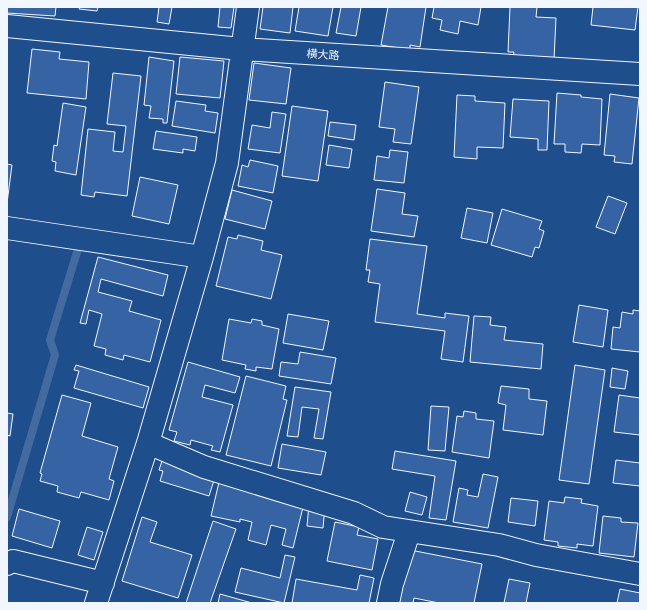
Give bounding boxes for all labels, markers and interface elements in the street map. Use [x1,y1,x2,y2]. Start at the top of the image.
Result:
street label: 横大路 [306,46,340,62]

